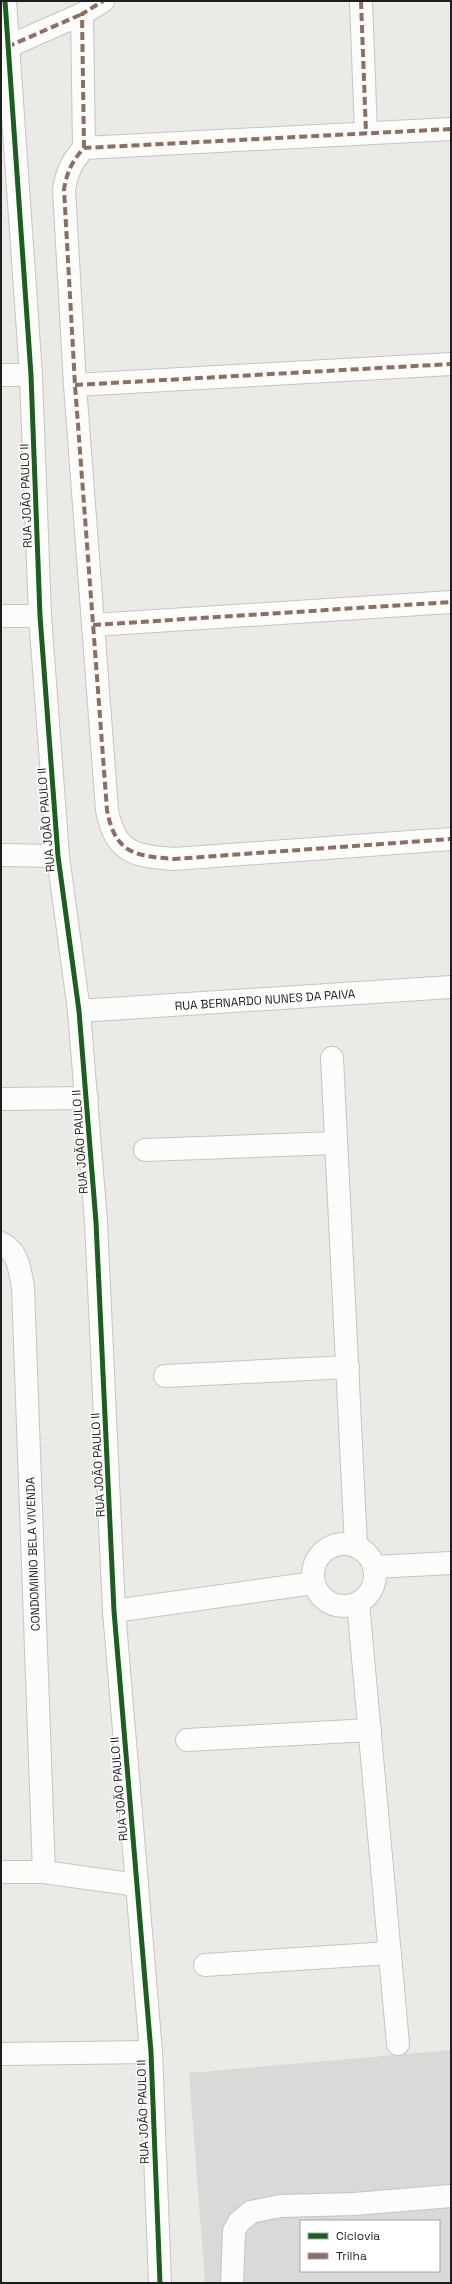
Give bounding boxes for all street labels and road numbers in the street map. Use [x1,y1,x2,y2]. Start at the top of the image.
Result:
street label: RUA JOÃO PAULO II [16,443,36,549]
street label: RUA JOÃO PAULO II [33,767,59,873]
street label: RUA BERNARDO NUNES DA PAIVA [174,986,356,1014]
street label: RUA JOÃO PAULO II [68,1089,92,1195]
street label: RUA JOÃO PAULO II [87,1412,109,1518]
street label: CONDOMINIO BELA VIVENDA [22,1476,44,1631]
street label: RUA JOÃO PAULO II [106,1736,132,1842]
street label: RUA JOÃO PAULO II [133,2059,153,2165]

